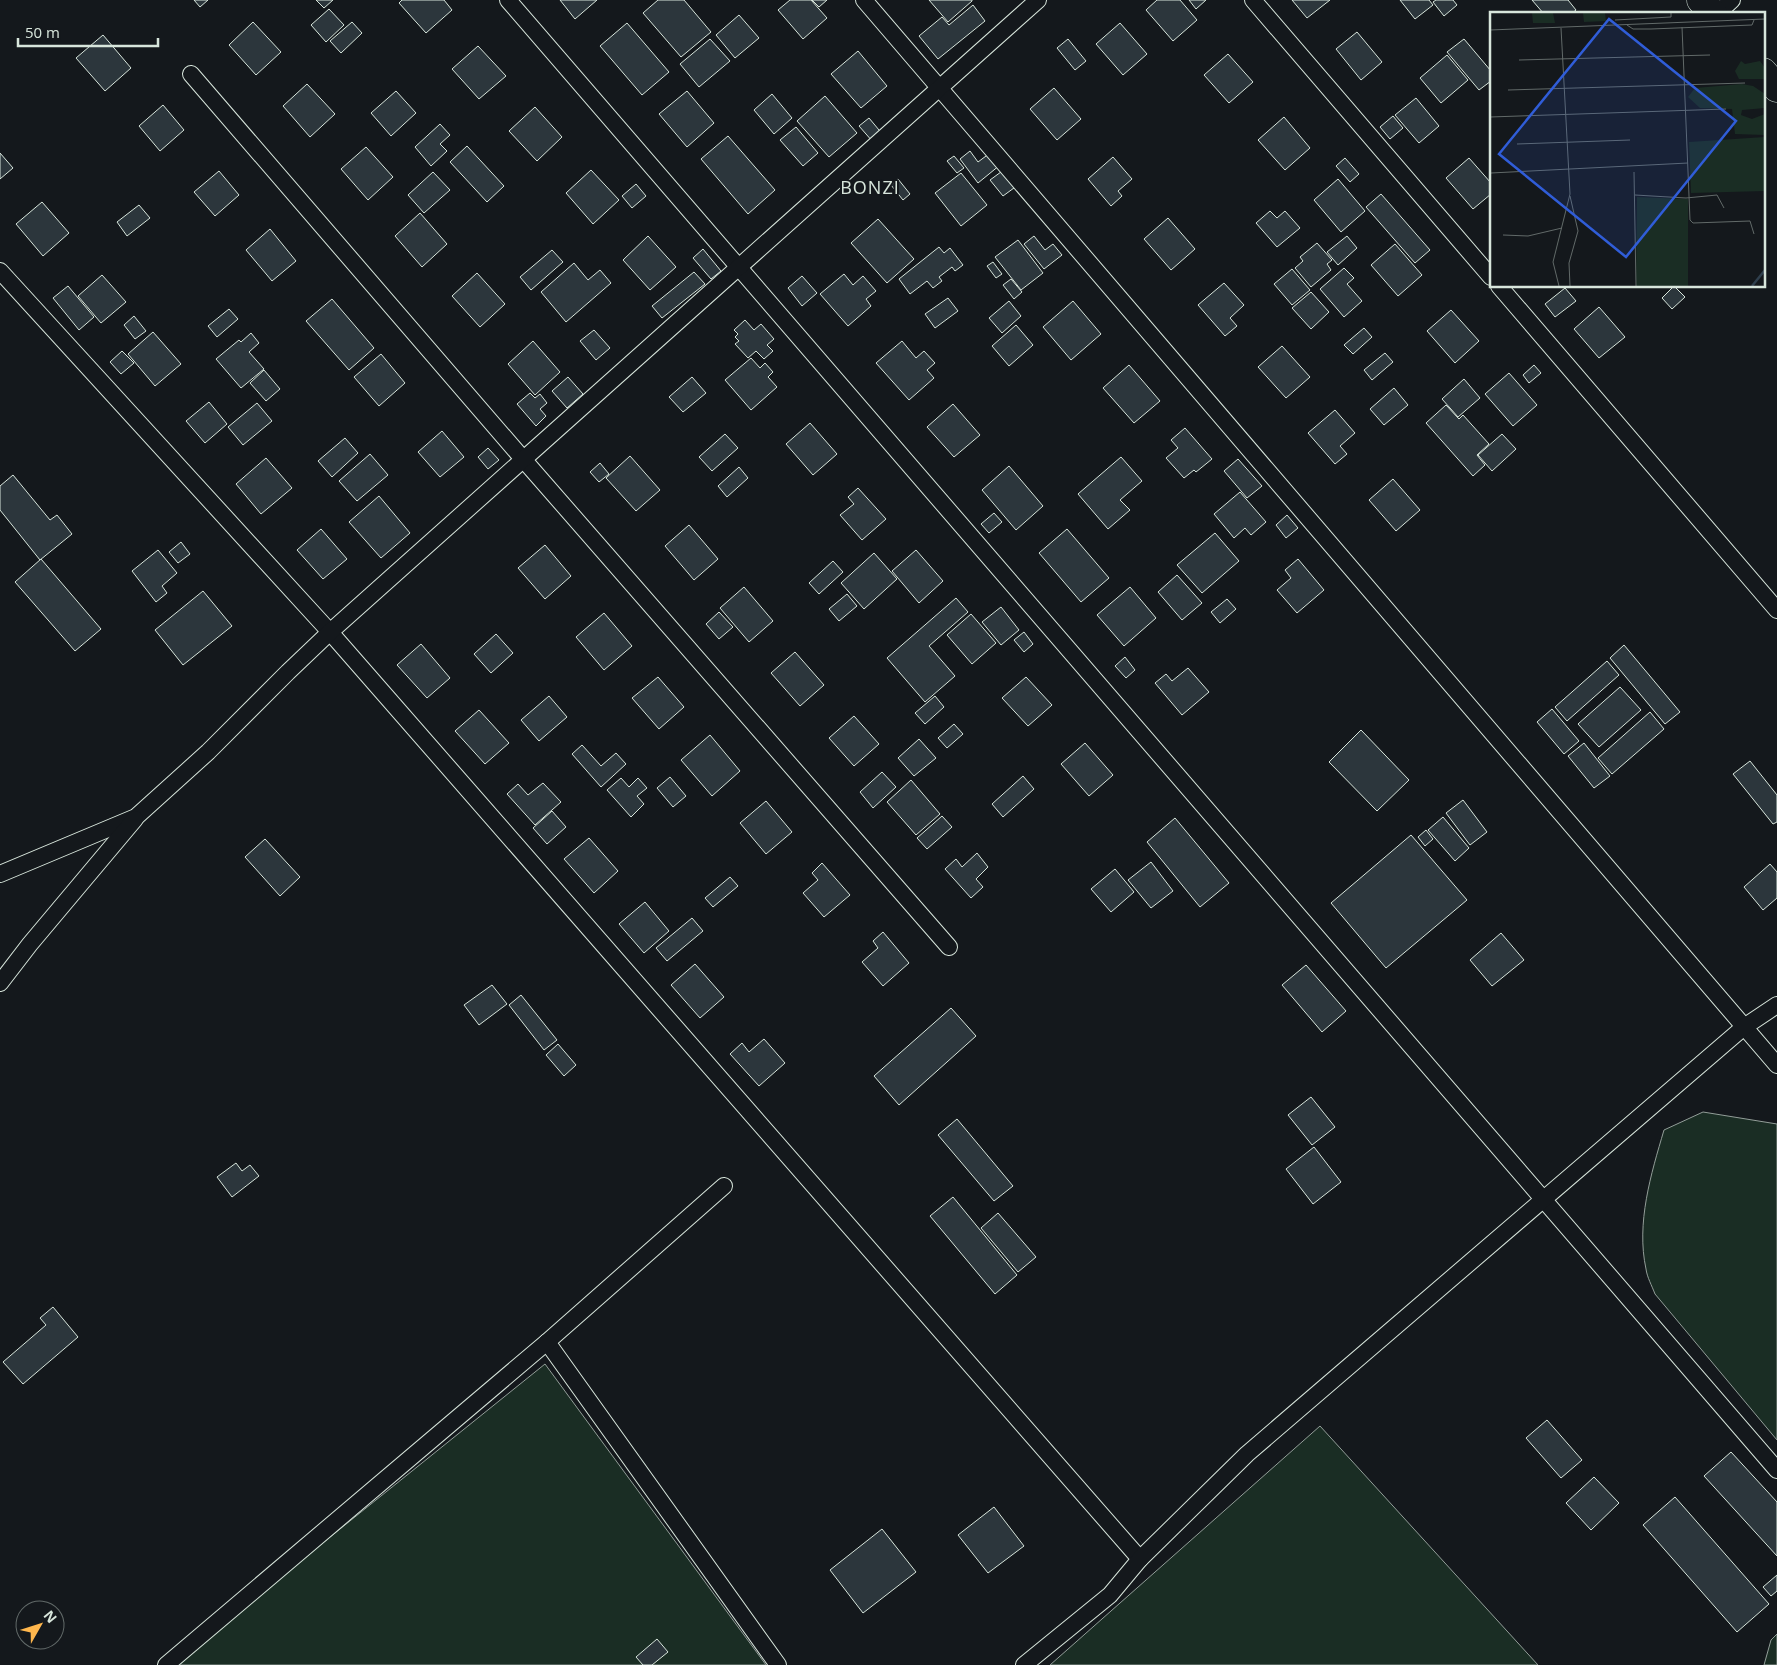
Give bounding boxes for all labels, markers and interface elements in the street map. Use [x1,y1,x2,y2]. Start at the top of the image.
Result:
inset map [1490,12,1764,288]
scale bar [18,15,158,47]
text: 50 m [25,22,60,42]
district label: BONZI [840,175,900,199]
north arrow [15,1600,65,1650]
text: N [40,1606,61,1627]

